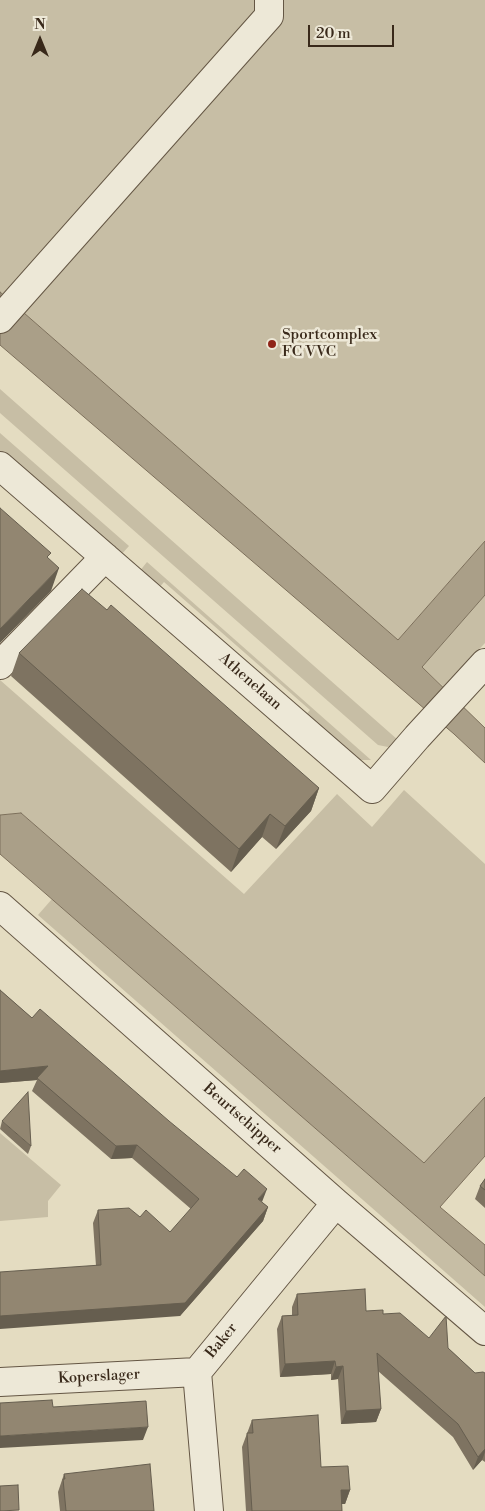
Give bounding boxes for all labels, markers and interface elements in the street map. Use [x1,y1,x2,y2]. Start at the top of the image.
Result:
north arrow [15,15,65,65]
scale bar [310,15,396,47]
text: N [34,16,46,34]
text: 20 m [316,24,351,43]
place label: Sportcomplex FC VVC [282,326,377,361]
marker: Sportcomplex FC VVC [266,338,278,350]
street label: Athenelaan [215,650,285,714]
street label: Beurtschipper [199,1080,285,1158]
street label: Baker [202,1320,242,1362]
street label: Koperslager [57,1366,141,1388]

